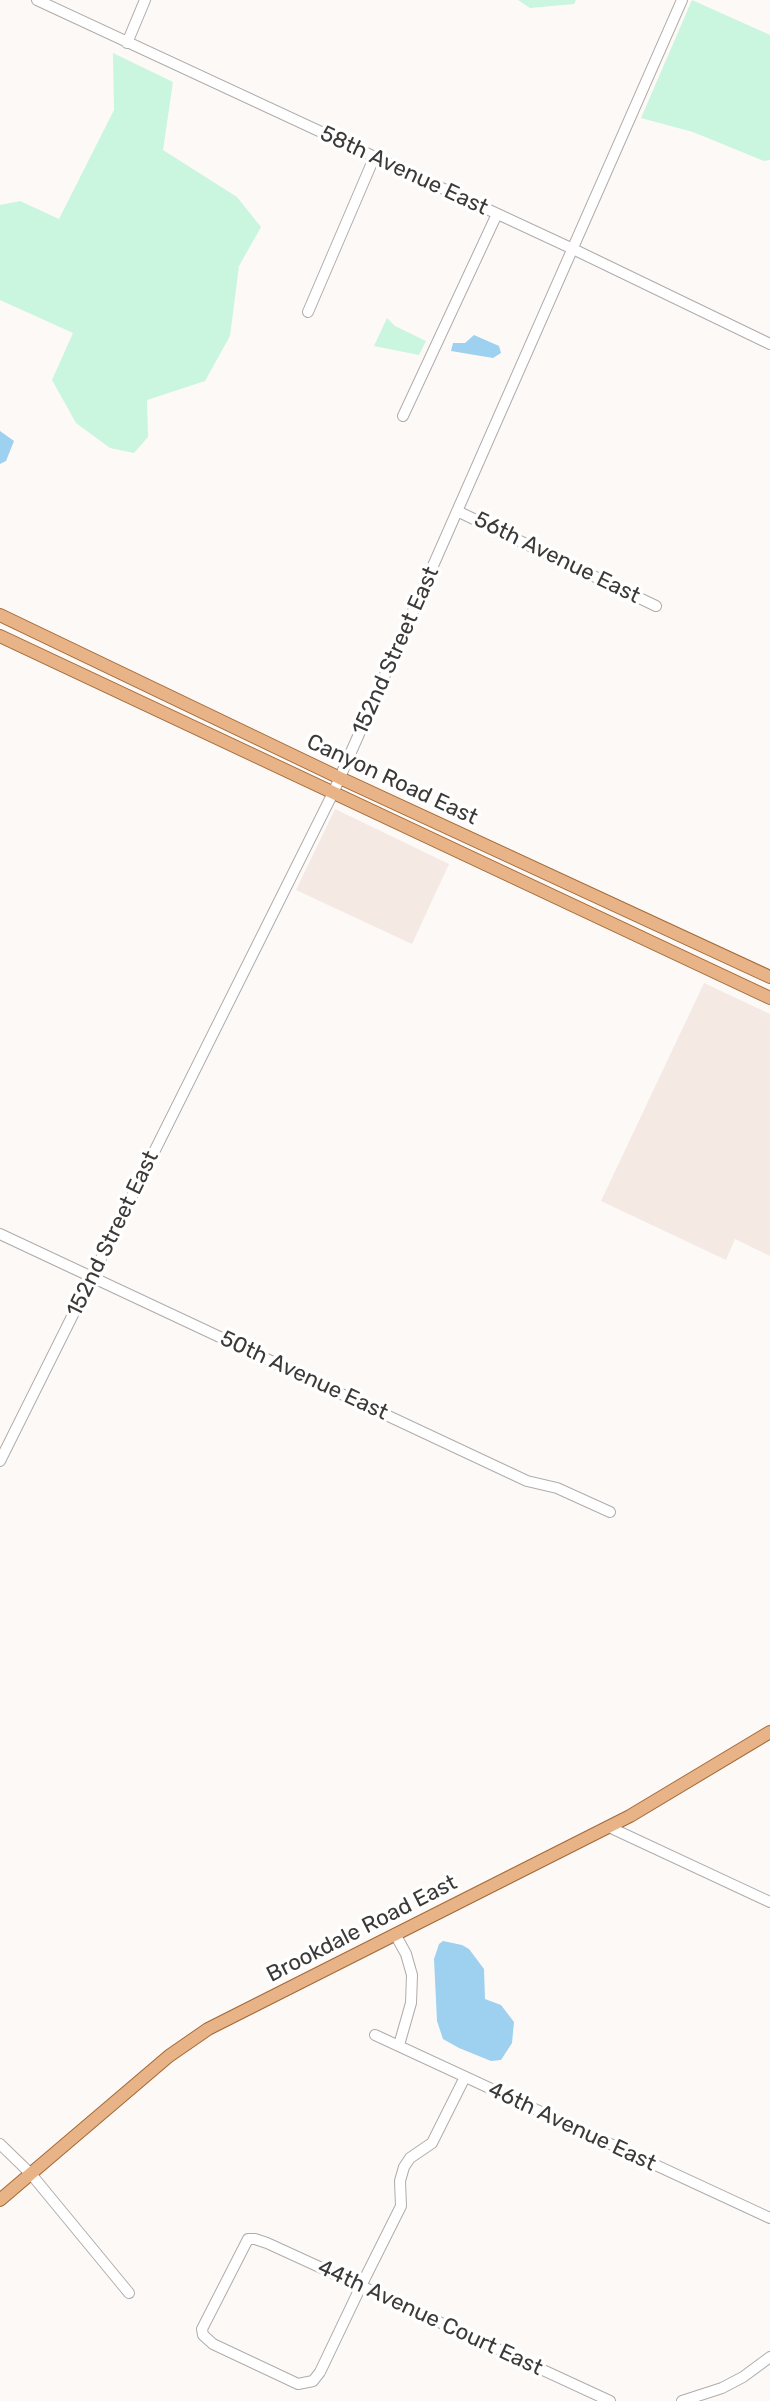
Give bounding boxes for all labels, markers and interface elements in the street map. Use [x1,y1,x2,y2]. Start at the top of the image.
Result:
street label: 58th Avenue East [316,121,492,221]
street label: 56th Avenue East [470,506,644,610]
street label: 152nd Street East [347,563,445,739]
street label: Canyon Road East [302,729,482,831]
street label: 152nd Street East [61,1147,165,1321]
street label: 50th Avenue East [216,1326,392,1426]
street label: Brookdale Road East [262,1870,462,1988]
street label: 46th Avenue East [484,2077,660,2177]
street label: 44th Avenue Court East [313,2254,547,2382]

